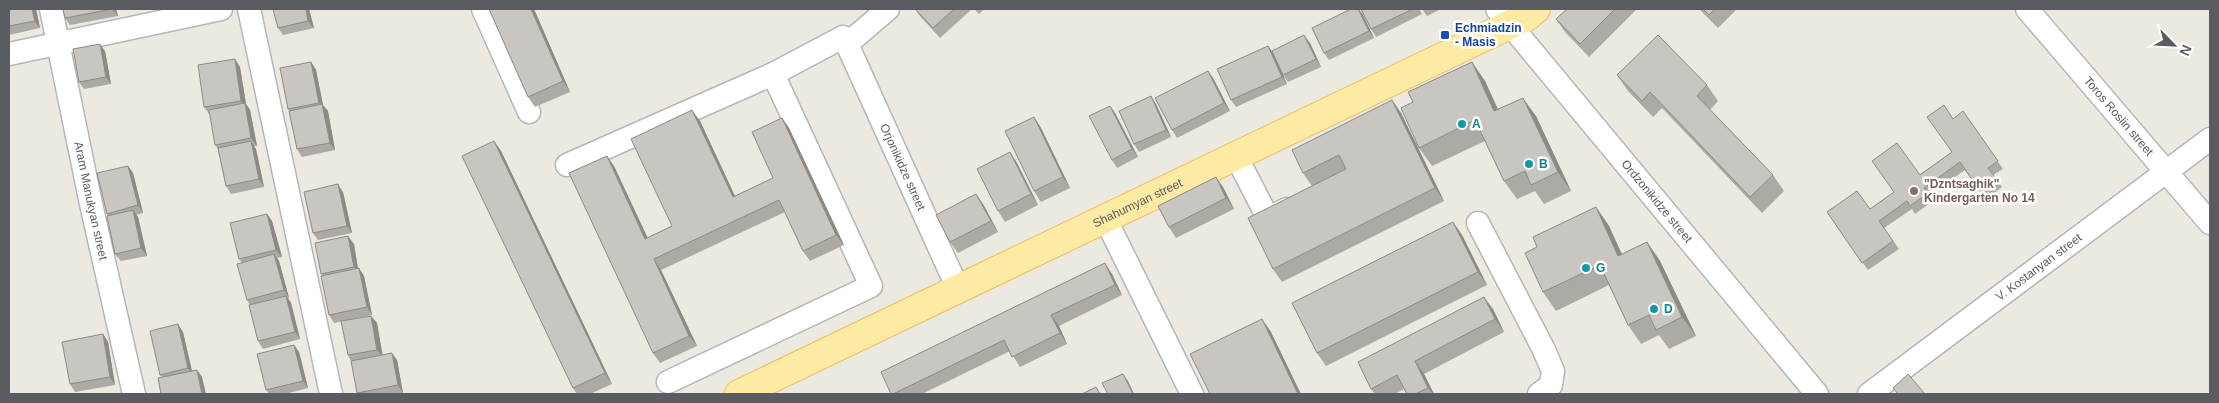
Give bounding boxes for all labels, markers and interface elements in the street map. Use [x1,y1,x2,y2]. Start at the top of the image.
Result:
north arrow [2149,20,2199,70]
place label: Echmiadzin - Masis [1455,21,1522,49]
marker: Echmiadzin - Masis [1439,29,1451,41]
text: N [2177,42,2195,58]
street label: Toros Roslin street [2081,74,2157,159]
place label: A [1472,117,1481,131]
marker: A [1456,118,1468,130]
street label: Orjonikidze street [877,122,929,213]
street label: Aram Manukyan street [71,140,111,262]
place label: B [1539,157,1548,171]
street label: Ordzonikidze street [1618,157,1696,246]
marker: B [1523,158,1535,170]
street label: Shahumyan street [1091,175,1185,230]
place label: "Dzntsaghik" Kindergarten No 14 [1924,177,2035,205]
marker: "Dzntsaghik" Kindergarten No 14 [1908,185,1920,197]
street label: V. Kostanyan street [1993,230,2085,304]
place label: G [1596,261,1605,275]
marker: G [1580,262,1592,274]
place label: D [1664,302,1673,316]
marker: D [1648,303,1660,315]

